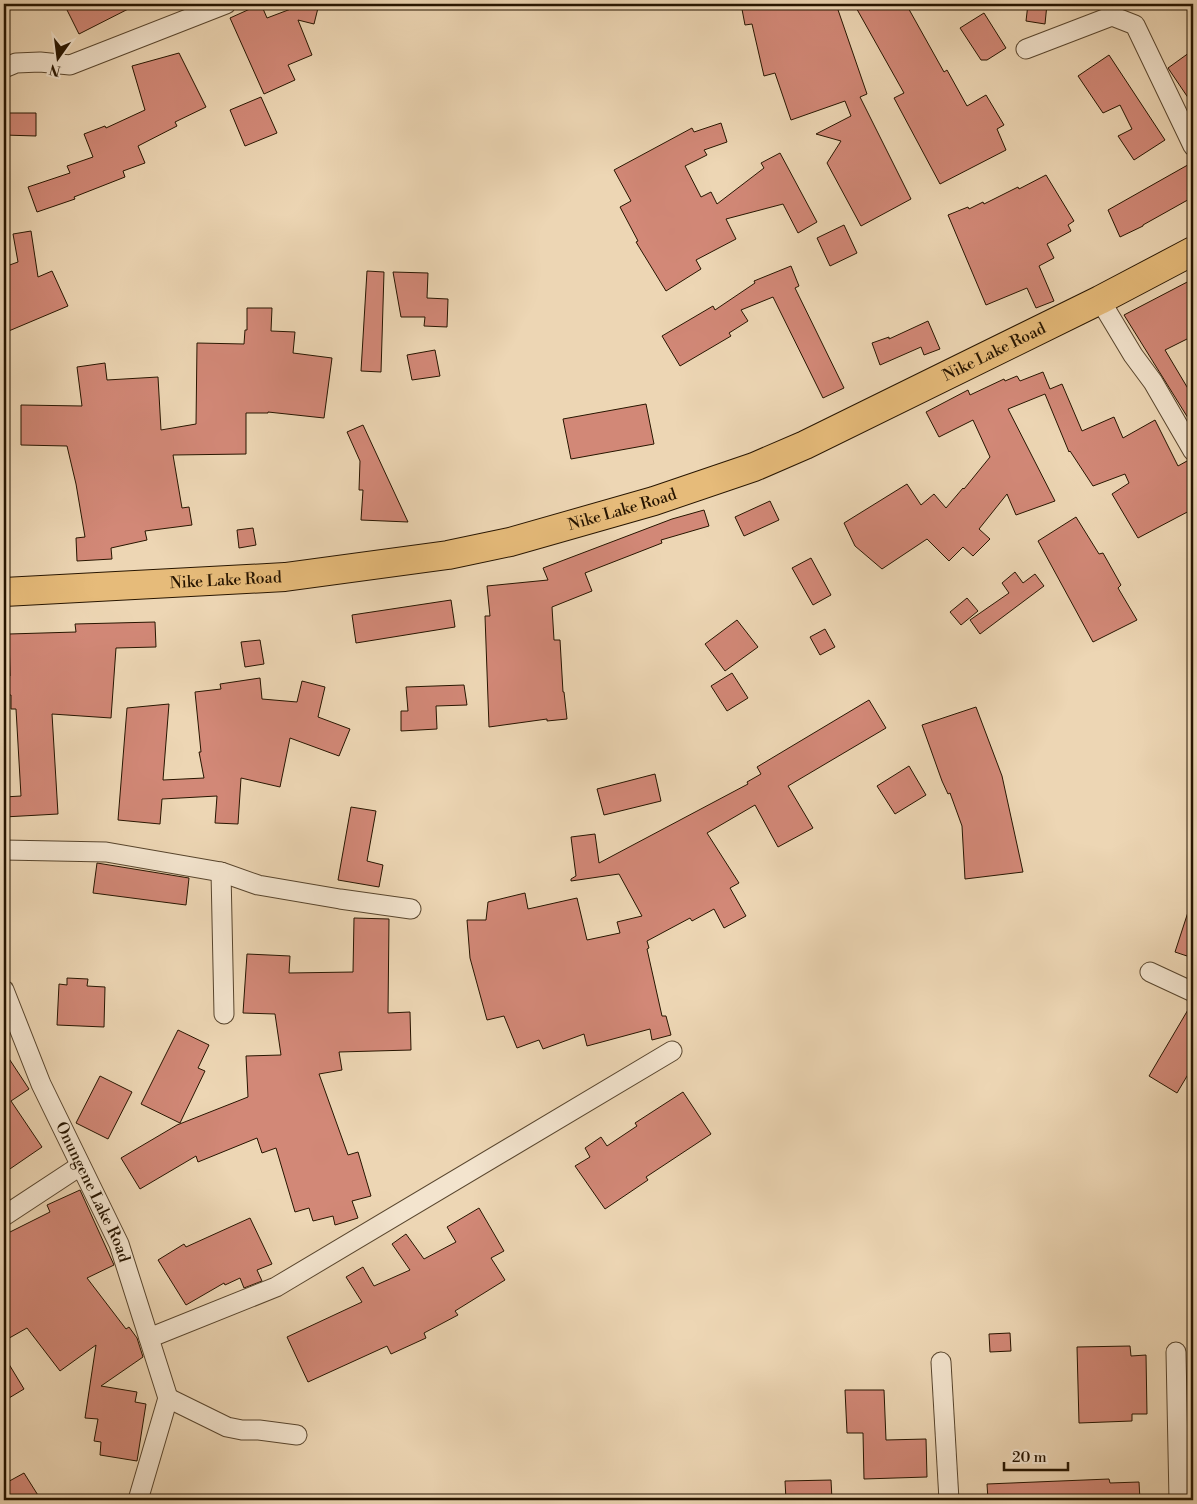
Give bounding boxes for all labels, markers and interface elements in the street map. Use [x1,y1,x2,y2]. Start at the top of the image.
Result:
north arrow [32,32,82,82]
text: N [48,60,63,80]
street label: Nike Lake Road [939,318,1049,386]
street label: Nike Lake Road [566,484,679,535]
street label: Nike Lake Road [169,567,282,593]
street label: Onungene Lake Road [51,1119,134,1265]
scale bar [1004,1439,1068,1471]
text: 20 m [1012,1448,1047,1467]

